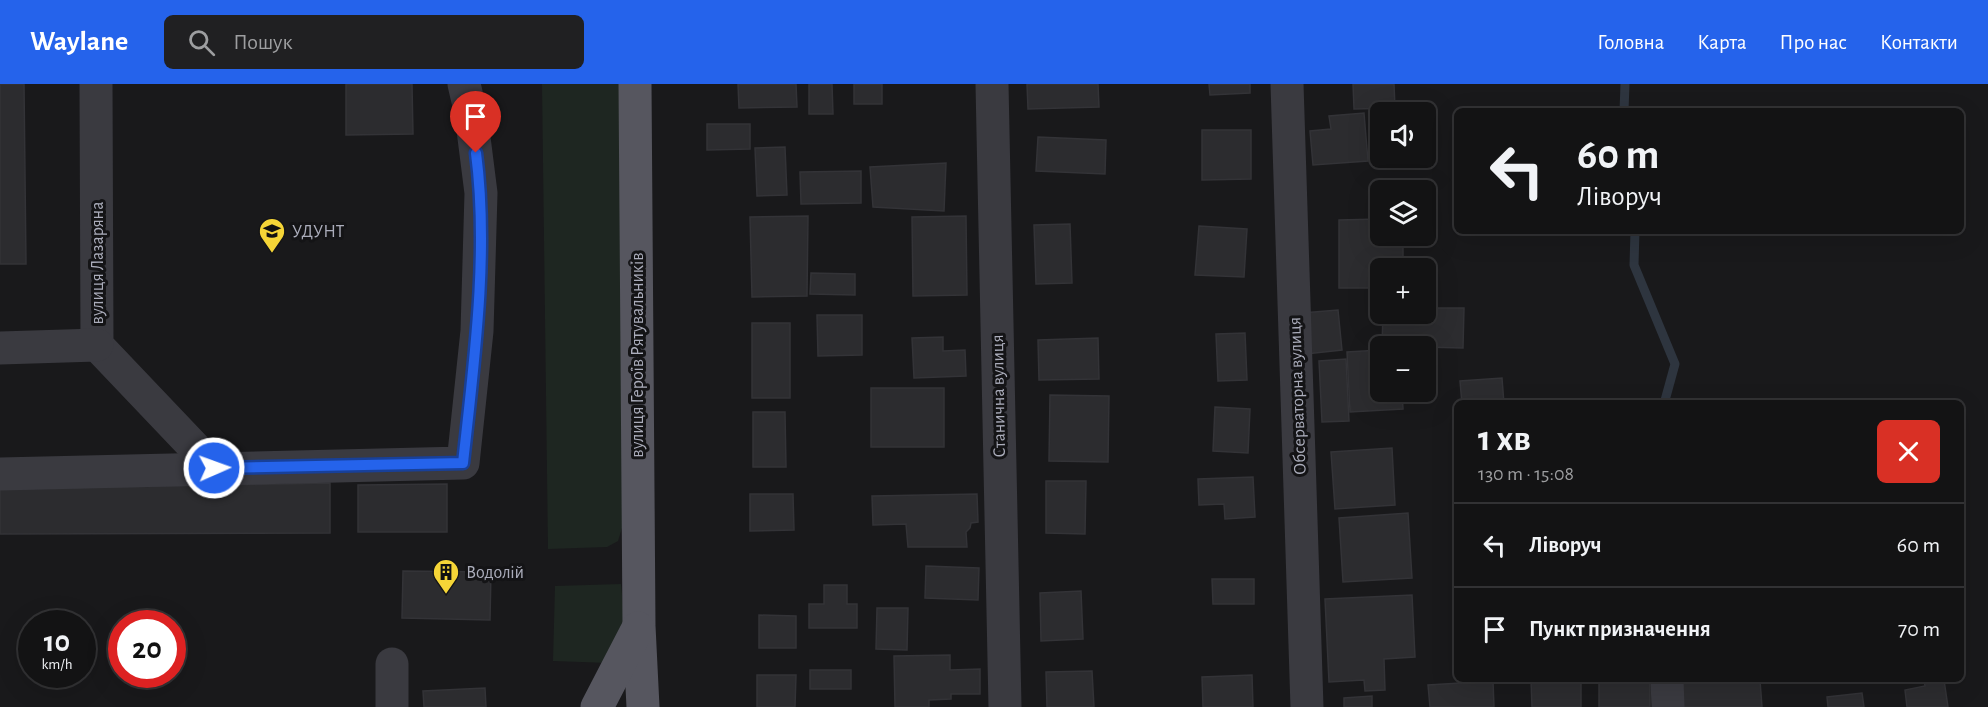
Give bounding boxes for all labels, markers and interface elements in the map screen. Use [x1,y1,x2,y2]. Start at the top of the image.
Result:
search box [164,15,584,69]
icon: search [185,26,218,59]
text: Waylane [30,28,128,56]
text: Пошук [233,31,293,53]
text: Головна [1597,32,1664,53]
text: Карта [1697,32,1747,53]
text: Про нас [1780,32,1847,53]
text: Контакти [1880,32,1958,53]
pin [450,91,501,153]
icon: arrive [459,100,492,133]
map controls [1370,102,1436,402]
button: sound [1370,102,1436,168]
icon: left [1478,132,1556,210]
text: 60 m [1577,134,1659,176]
button: layers [1370,180,1436,246]
text: Ліворуч [1577,183,1662,210]
street label: вулиця Лазаряна [89,202,107,324]
school or university icon: УДУНТ [257,216,287,254]
place label: УДУНТ [292,223,345,241]
street label: вулиця Героїв Рятувальників [629,252,647,458]
button: + [1370,258,1436,324]
street label: Обсерваторна вулиця [1285,317,1310,475]
street label: Станична вулиця [989,334,1009,458]
button: − [1370,336,1436,402]
button: close [1877,420,1940,483]
text: 1 хв [1478,421,1531,457]
position arrow [182,436,246,500]
text: 130 m · 15:08 [1478,464,1574,484]
icon: left [1478,529,1511,562]
text: Ліворуч [1529,534,1602,556]
text: 60 m [1897,534,1940,556]
building icon: Водолій [431,557,461,595]
place label: Водолій [466,564,524,582]
speed limit sign: 20 [108,610,186,688]
icon: arrive [1478,613,1511,646]
text: Пункт призначення [1529,618,1711,640]
text: 70 m [1898,618,1940,640]
text: 10 [44,627,70,657]
text: km/h [42,657,72,672]

